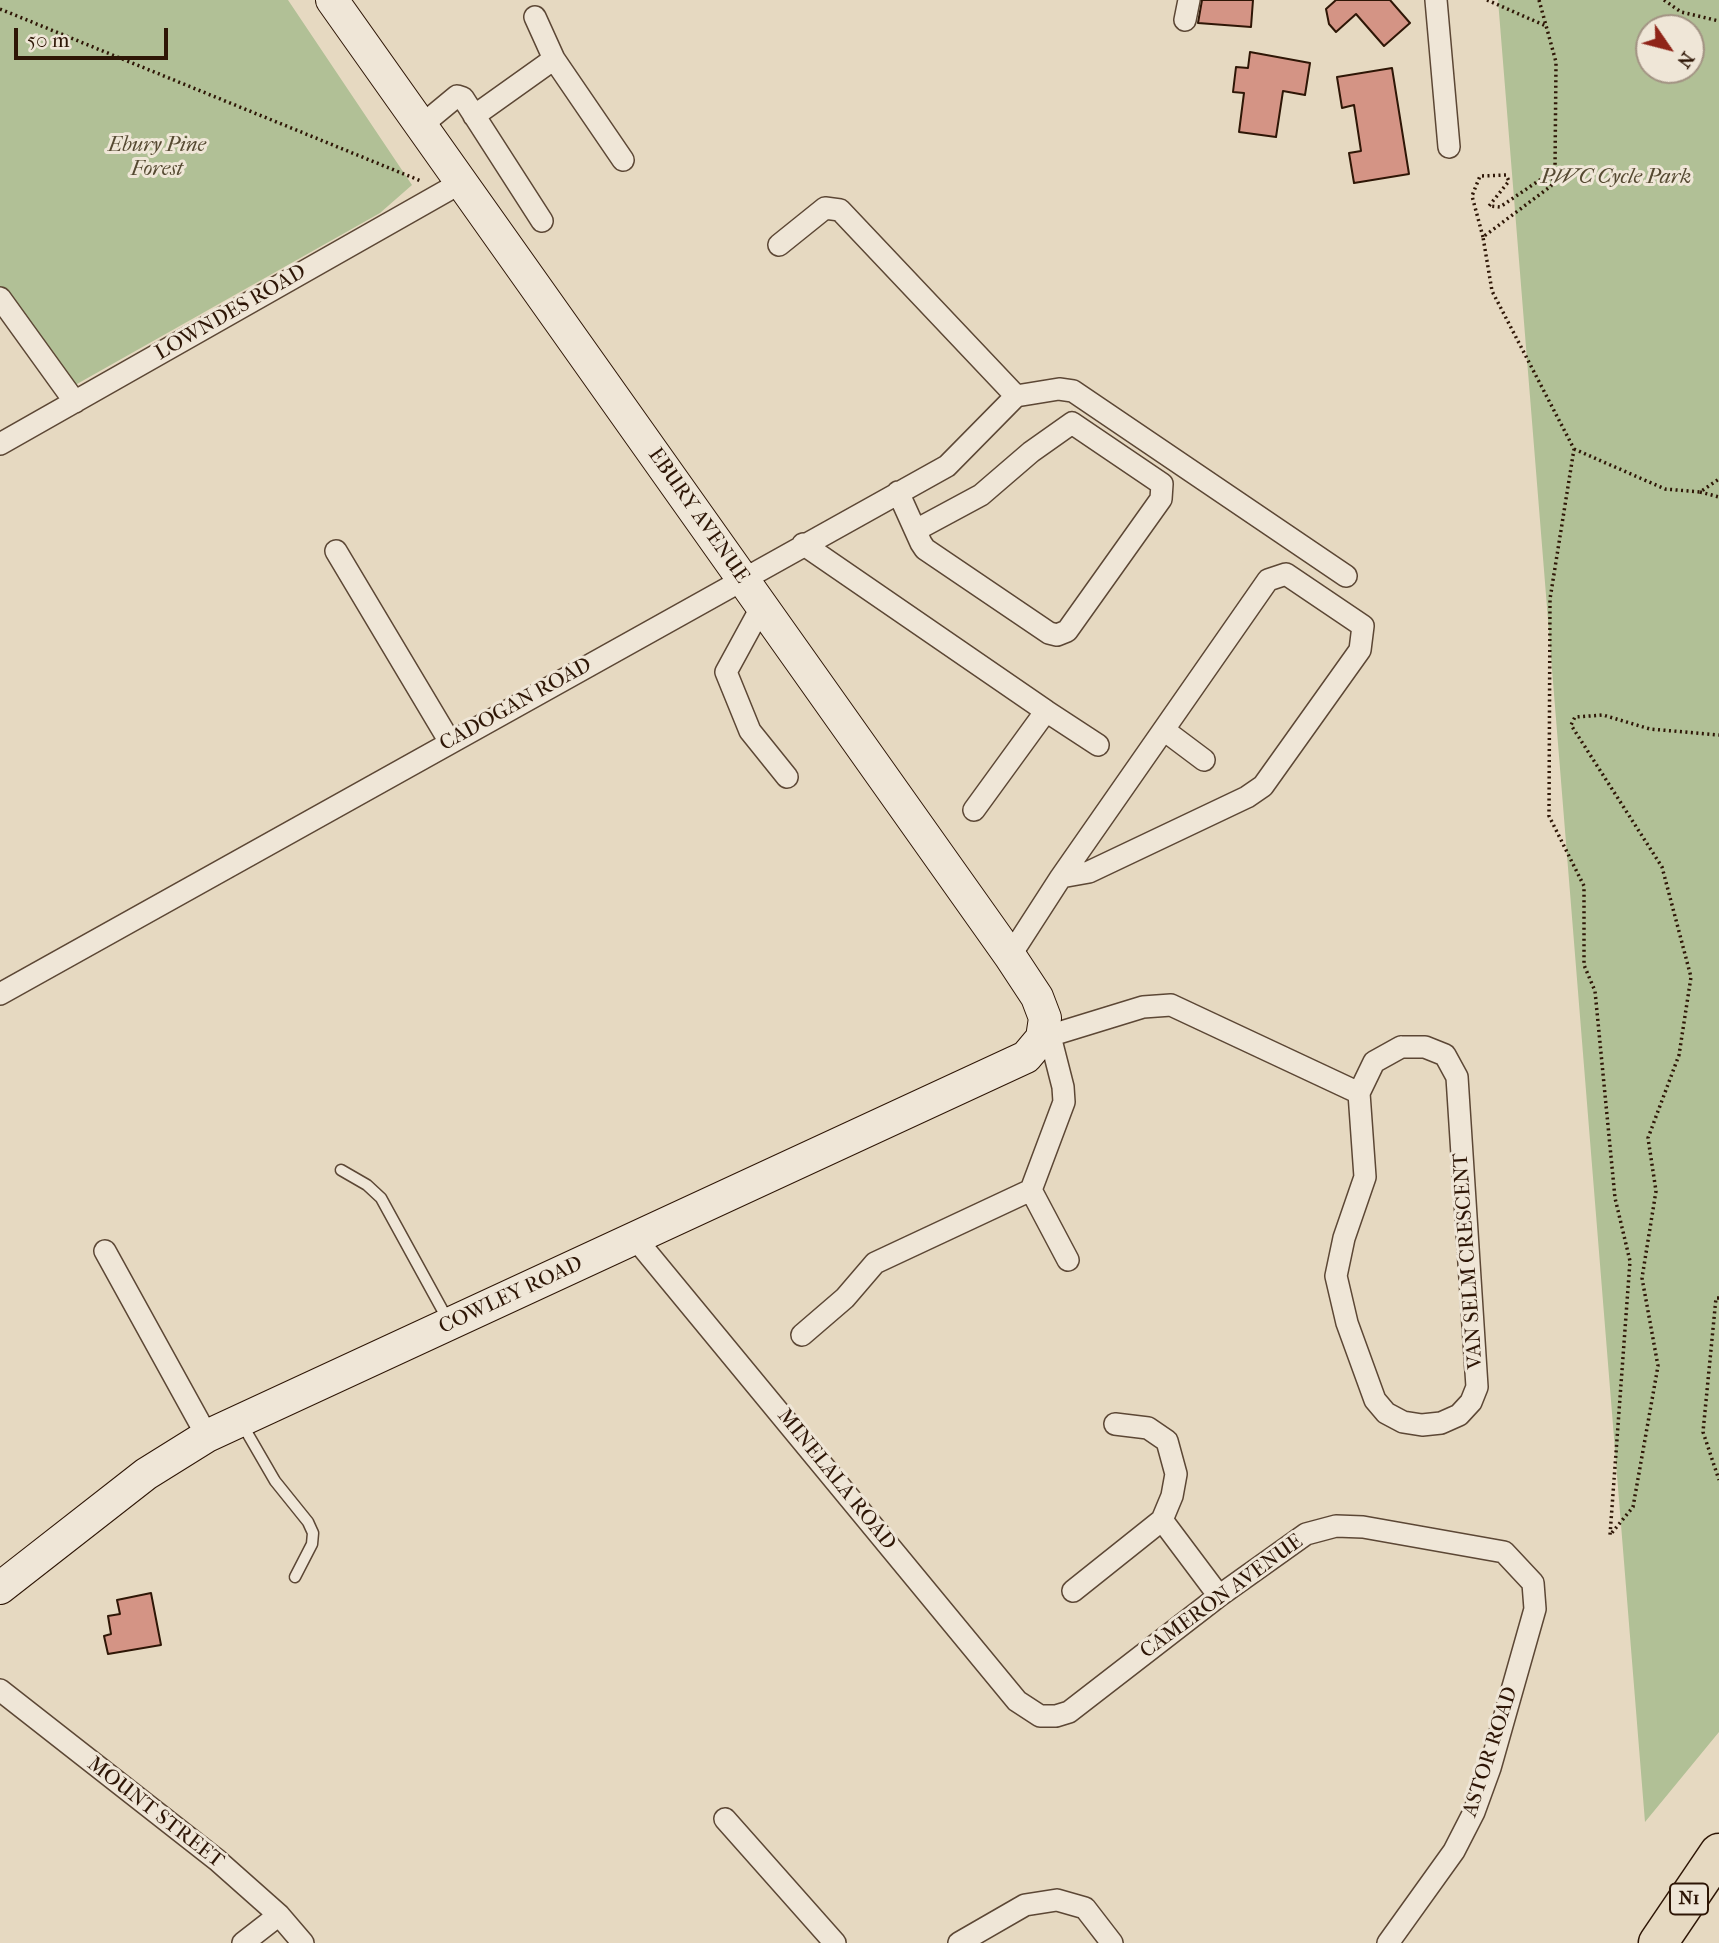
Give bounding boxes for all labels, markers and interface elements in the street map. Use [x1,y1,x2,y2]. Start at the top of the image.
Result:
scale bar [18,14,172,58]
north arrow [1635,14,1705,84]
text: 50 m [27,28,70,52]
text: N [1672,48,1699,72]
park label: Ebury Pine Forest [108,133,206,183]
park label: PWC Cycle Park [1541,165,1691,191]
street label: LOWNDES ROAD [151,260,311,366]
street label: EBURY AVENUE [642,443,754,589]
street label: CADOGAN ROAD [436,653,596,757]
street label: VAN SELM CRESCENT [1449,1152,1489,1370]
street label: COWLEY ROAD [435,1252,587,1340]
street label: MINELALA ROAD [771,1404,901,1556]
street label: CAMERON AVENUE [1136,1529,1308,1665]
street label: ASTOR ROAD [1458,1684,1524,1820]
street label: MOUNT STREET [82,1752,228,1874]
road number: N1 [1670,1884,1708,1914]

